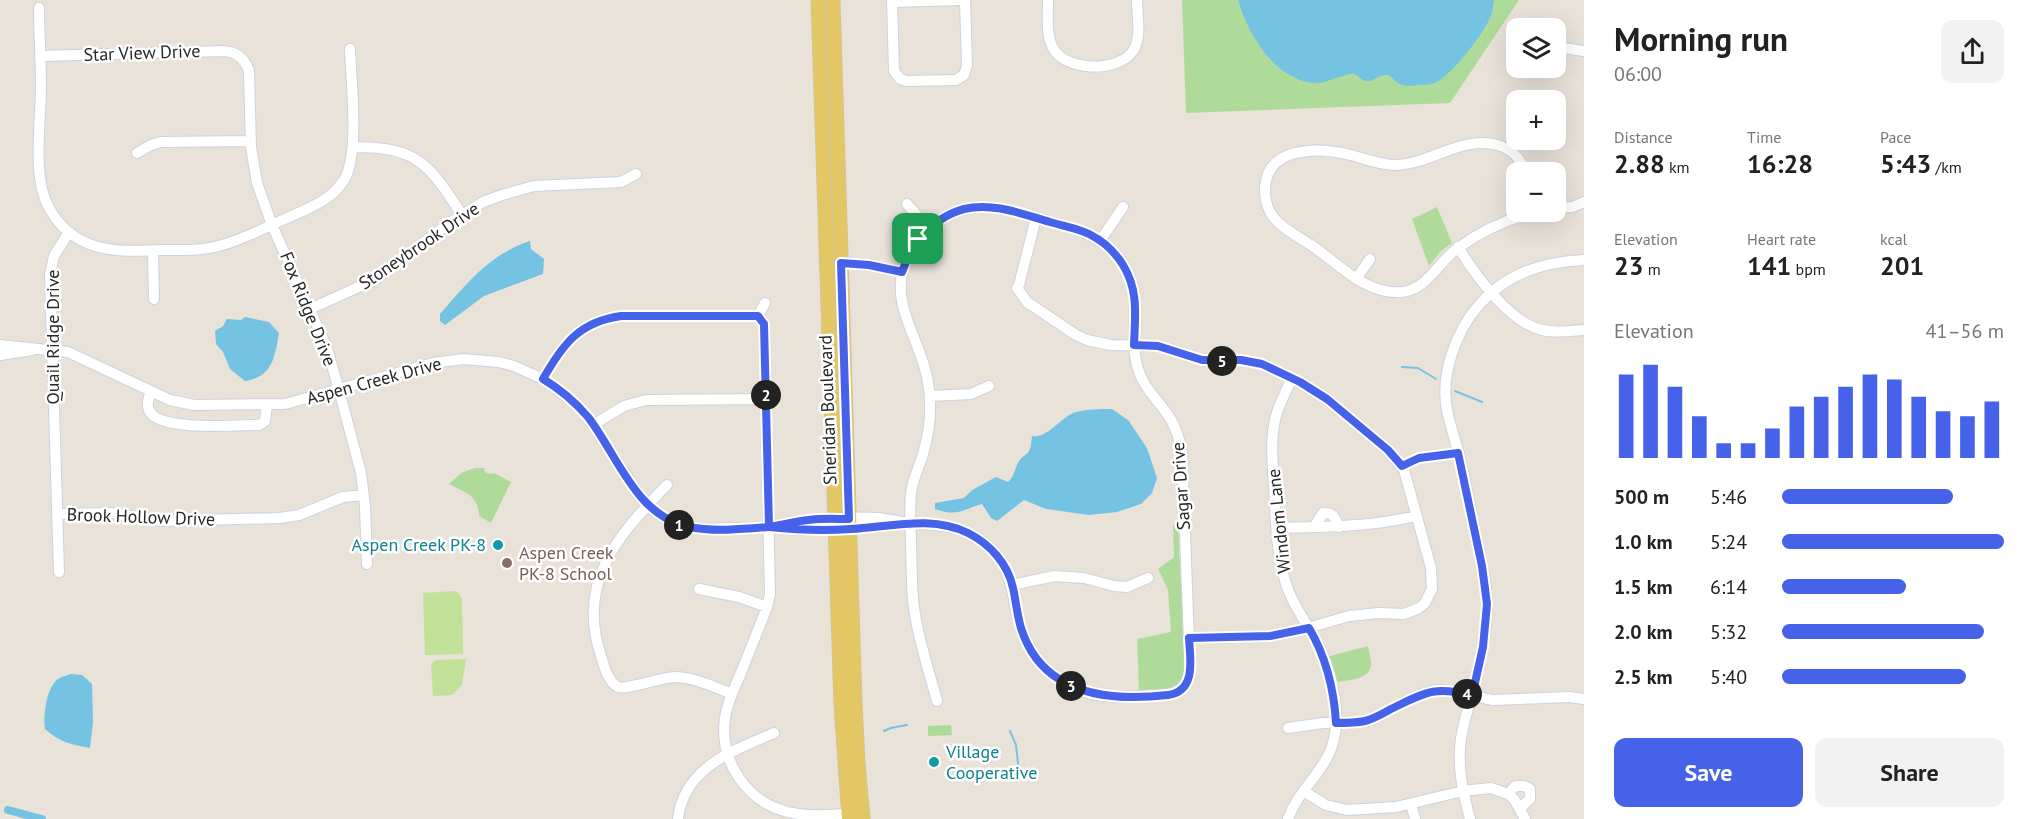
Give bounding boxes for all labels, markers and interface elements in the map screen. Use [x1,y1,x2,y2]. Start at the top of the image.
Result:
text: Morning run [1614,17,1788,60]
map controls [1506,18,1566,222]
button: layers [1506,18,1566,78]
button: share [1941,20,2004,83]
street label: Star View Drive [83,39,201,66]
text: 06:00 [1614,61,1662,87]
button: + [1506,90,1566,150]
text: Distance [1614,127,1673,147]
text: Time [1747,127,1781,147]
text: Pace [1880,127,1911,147]
text: 2.88 [1614,147,1665,180]
text: 16:28 [1747,147,1813,180]
text: 5:43 [1880,147,1931,180]
text: km [1665,157,1690,177]
text: /km [1931,157,1962,177]
button: − [1506,162,1566,222]
street label: Stoneybrook Drive [354,197,483,294]
pin [892,213,943,264]
icon: arrive [901,222,934,255]
text: Elevation [1614,229,1678,249]
text: Heart rate [1747,229,1816,249]
text: kcal [1880,229,1907,249]
street label: Fox Ridge Drive [275,248,342,369]
text: 23 [1614,249,1643,282]
text: 141 [1747,249,1791,282]
text: 201 [1880,249,1924,282]
text: m [1643,259,1661,279]
text: bpm [1791,259,1826,279]
street label: Quail Ridge Drive [41,270,64,405]
text: Elevation [1614,318,1694,344]
text: 41–56 m [1926,318,2004,344]
street label: Sheridan Boulevard [813,335,842,485]
pin: 5 [1207,346,1237,376]
street label: Aspen Creek Drive [304,351,444,410]
text: 5 [1217,351,1227,371]
pin: 2 [751,380,781,410]
text: 2 [761,385,771,405]
street label: Sagar Drive [1166,441,1195,531]
street label: Windom Lane [1262,468,1295,575]
text: 500 m [1614,484,1669,510]
text: 5:46 [1710,484,1747,510]
street label: Brook Hollow Drive [66,502,216,531]
pin: 1 [664,510,694,540]
text: 1 [674,515,684,535]
text: 1.0 km [1614,529,1673,555]
text: 5:24 [1710,529,1747,555]
place label: Aspen Creek PK-8 [351,533,486,556]
marker: Aspen Creek PK-8 [491,538,505,552]
place label: Aspen Creek PK-8 School [519,541,614,585]
marker: Aspen Creek PK-8 School [500,556,514,570]
text: 1.5 km [1614,574,1673,600]
text: 6:14 [1710,574,1747,600]
text: 2.0 km [1614,619,1673,645]
text: 5:32 [1710,619,1747,645]
text: 2.5 km [1614,664,1673,690]
text: 5:40 [1710,664,1747,690]
pin: 3 [1056,671,1086,701]
text: 3 [1066,676,1076,696]
pin: 4 [1452,679,1482,709]
text: 4 [1462,684,1472,704]
button: Save [1614,738,1803,807]
button: Share [1815,738,2004,807]
place label: Village Cooperative [945,740,1037,784]
marker: Village Cooperative [927,755,941,769]

